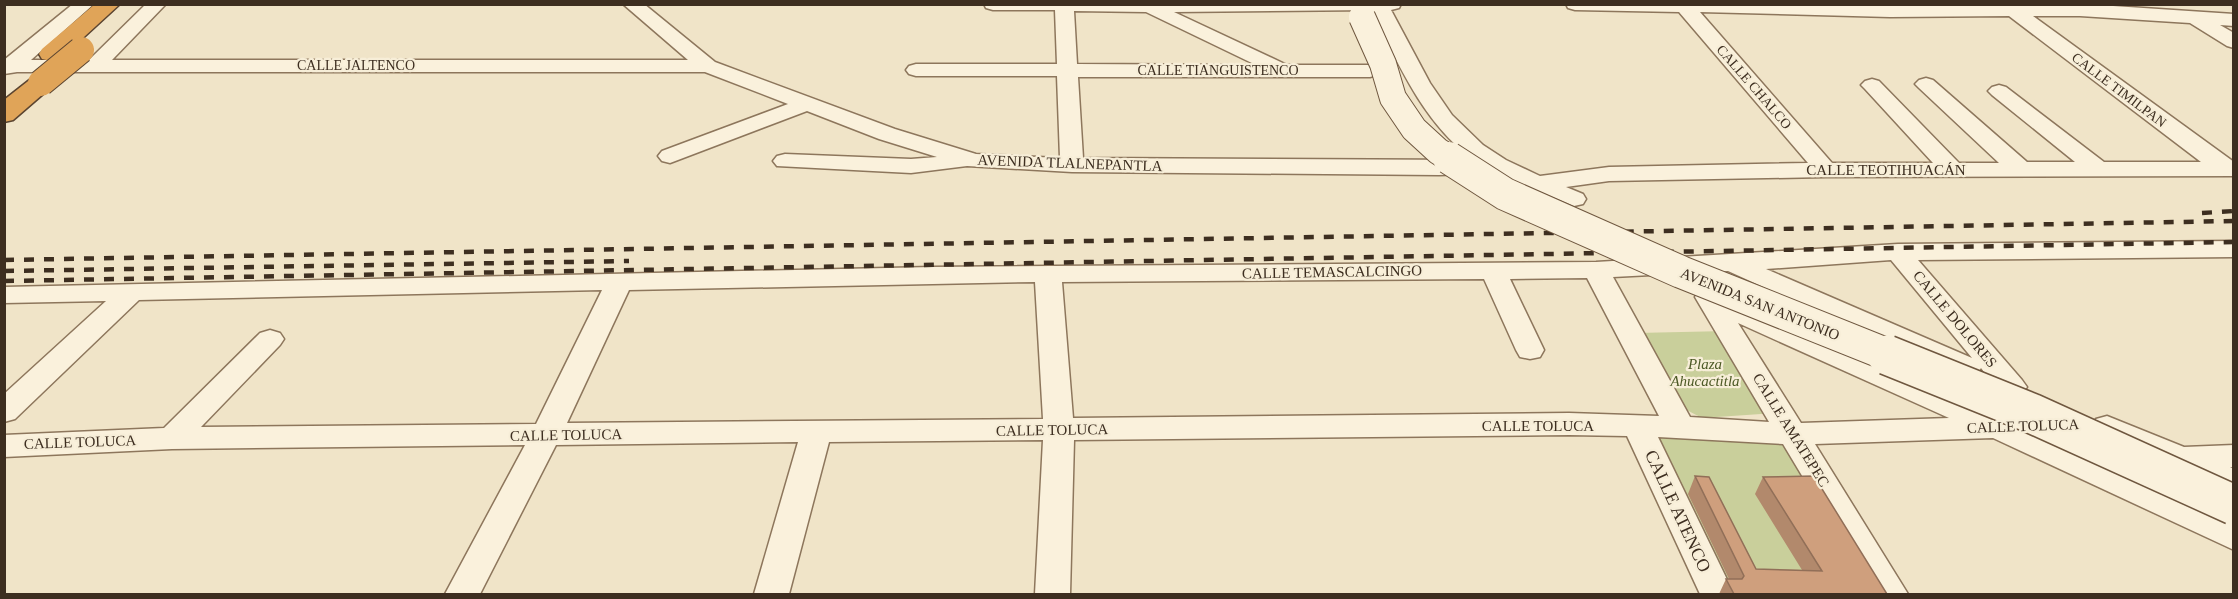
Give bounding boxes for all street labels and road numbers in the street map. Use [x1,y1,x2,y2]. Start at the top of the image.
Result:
street label: CALLE CHALCO [1714,42,1794,132]
street label: CALLE TIMILPAN [2069,50,2169,130]
street label: CALLE JALTENCO [297,58,415,73]
street label: CALLE TIANGUISTENCO [1137,63,1299,78]
street label: AVENIDA TLALNEPANTLA [977,152,1163,174]
street label: CALLE TEOTIHUACÁN [1806,162,1966,178]
street label: CALLE TEMASCALCINGO [1242,262,1422,282]
street label: AVENIDA SAN ANTONIO [1678,265,1842,343]
street label: CALLE DOLORES [1910,267,2000,371]
street label: CALLE AMATEPEC [1750,370,1832,490]
street label: CALLE TOLUCA [1967,416,2080,436]
street label: CALLE TOLUCA [1482,418,1594,434]
street label: CALLE TOLUCA [996,421,1108,439]
street label: CALLE TOLUCA [510,426,622,444]
street label: CALLE TOLUCA [24,432,137,452]
street label: CALLE ATENCO [1641,447,1715,575]

